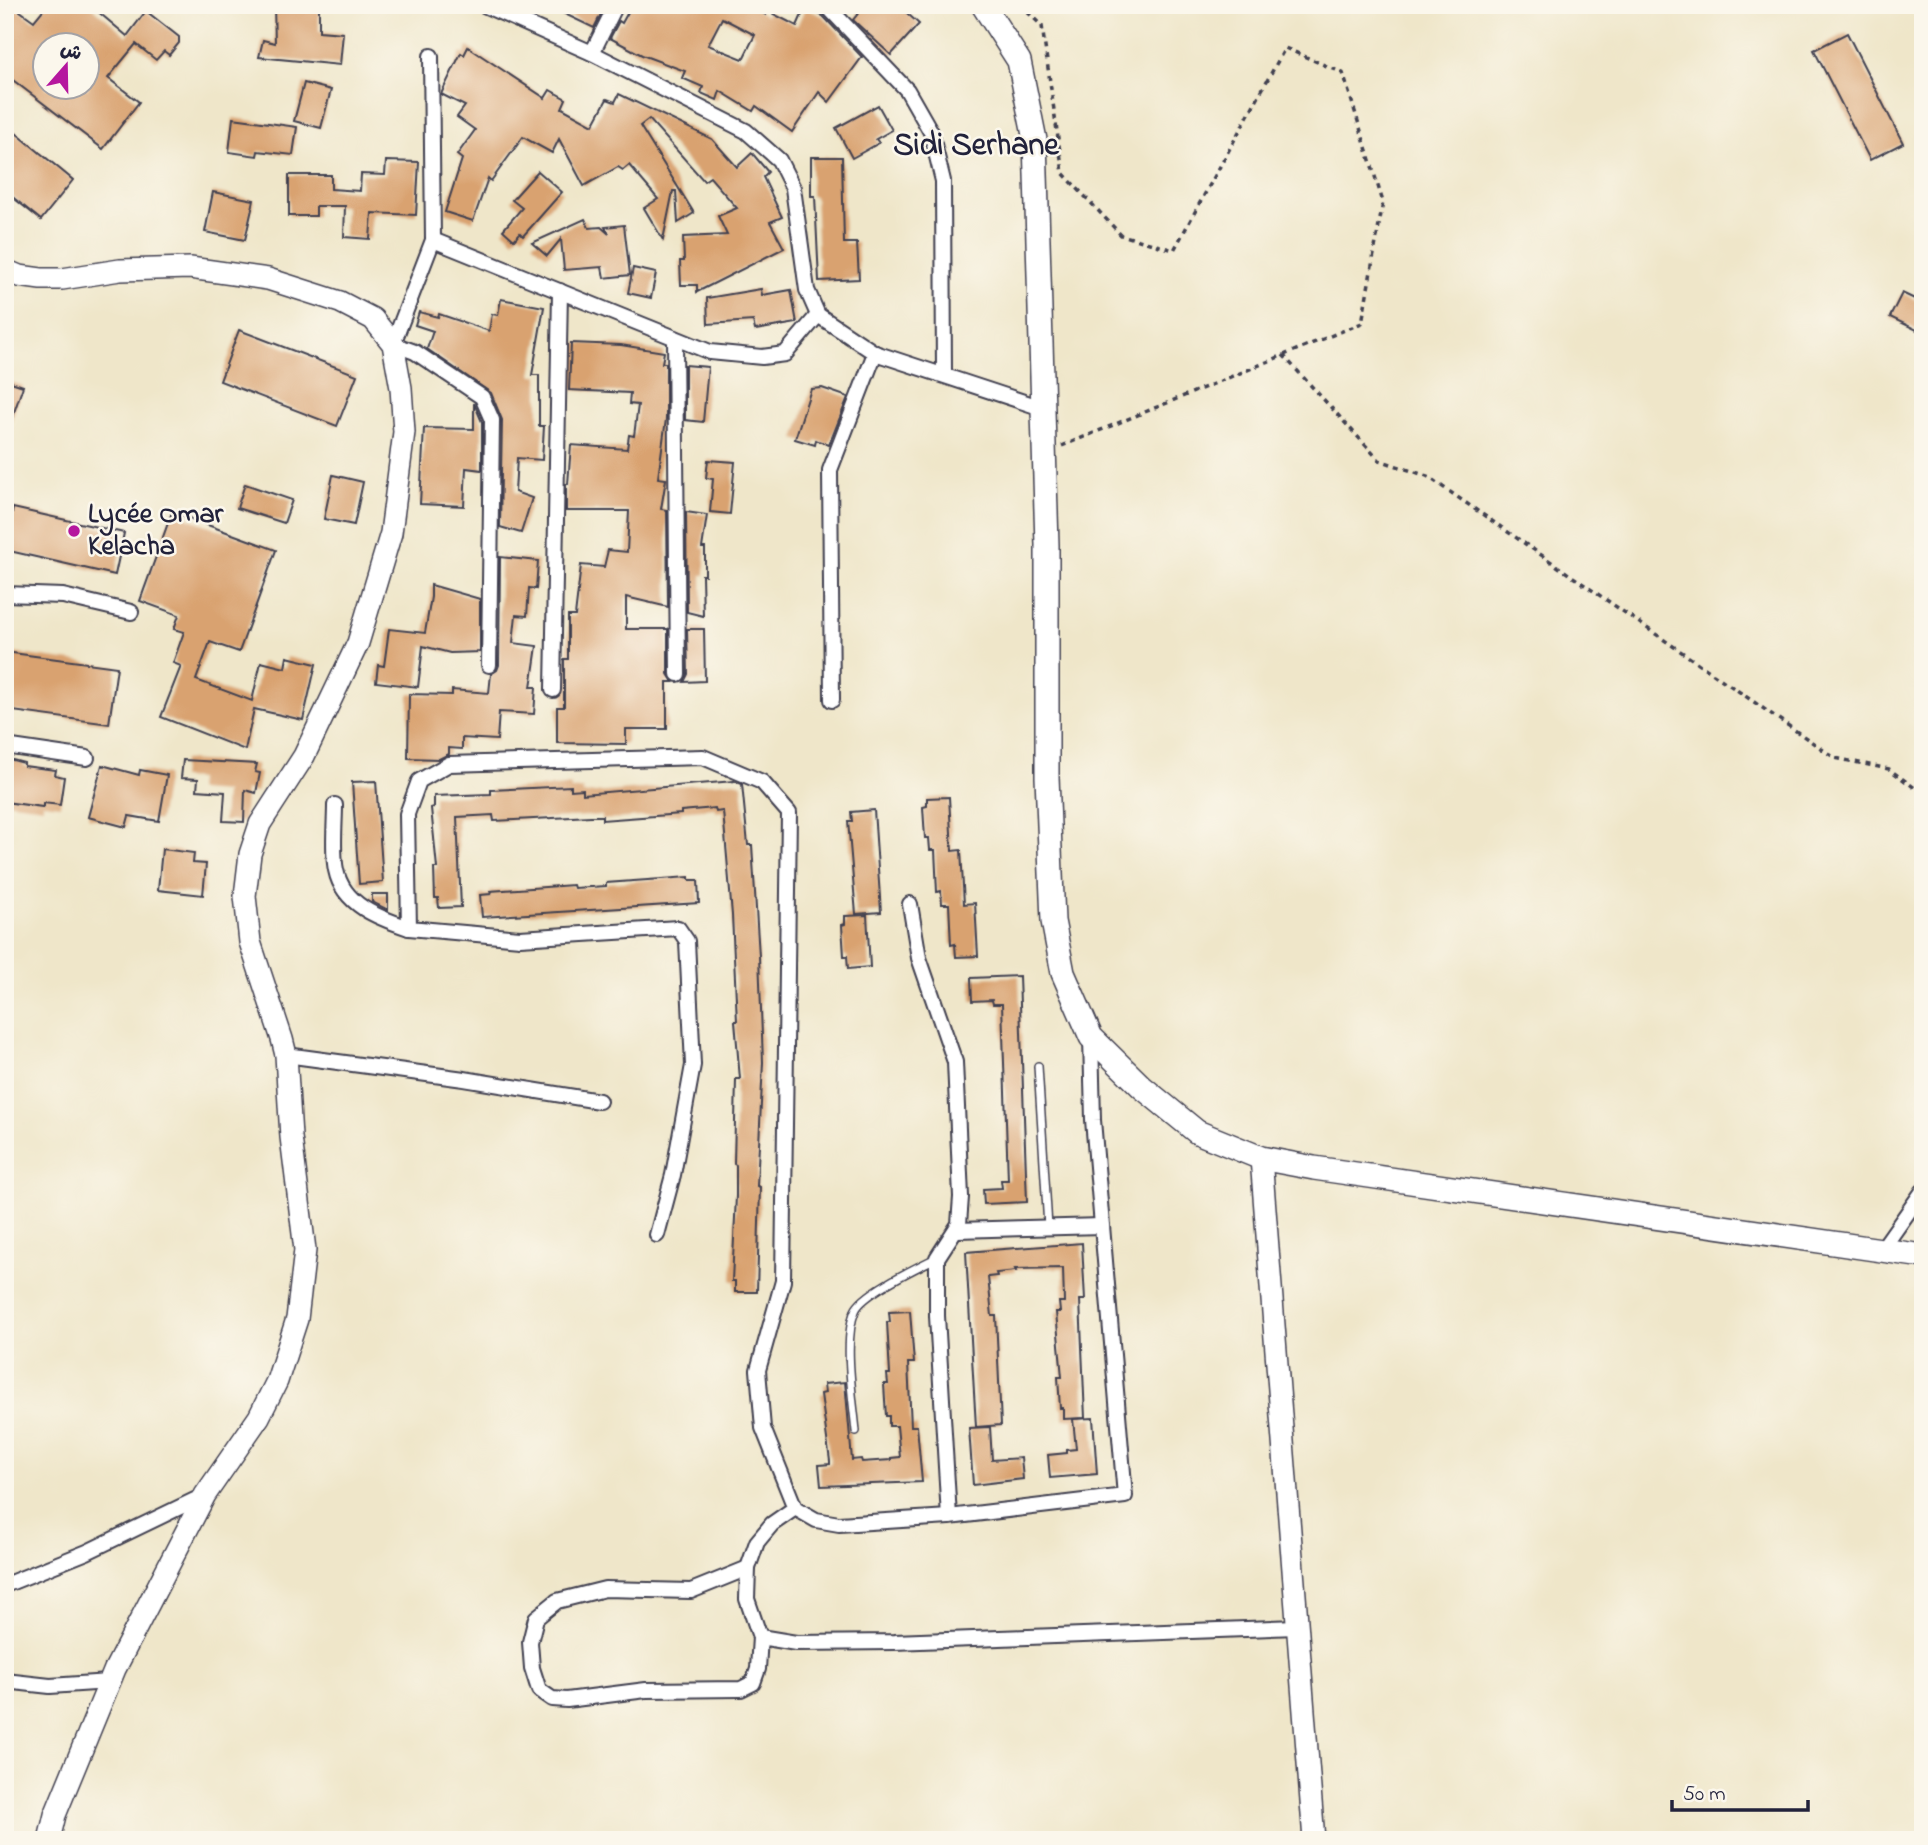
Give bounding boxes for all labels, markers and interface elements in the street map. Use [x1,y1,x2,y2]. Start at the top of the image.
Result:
north arrow [32,32,102,102]
text: ش [57,36,85,69]
district label: Sidi Serhane [893,123,1060,170]
place label: Lycée Omar Kelacha [88,495,225,568]
marker: Lycée Omar Kelacha [66,523,82,539]
scale bar [1672,1768,1809,1812]
text: 50 m [1683,1780,1726,1810]

